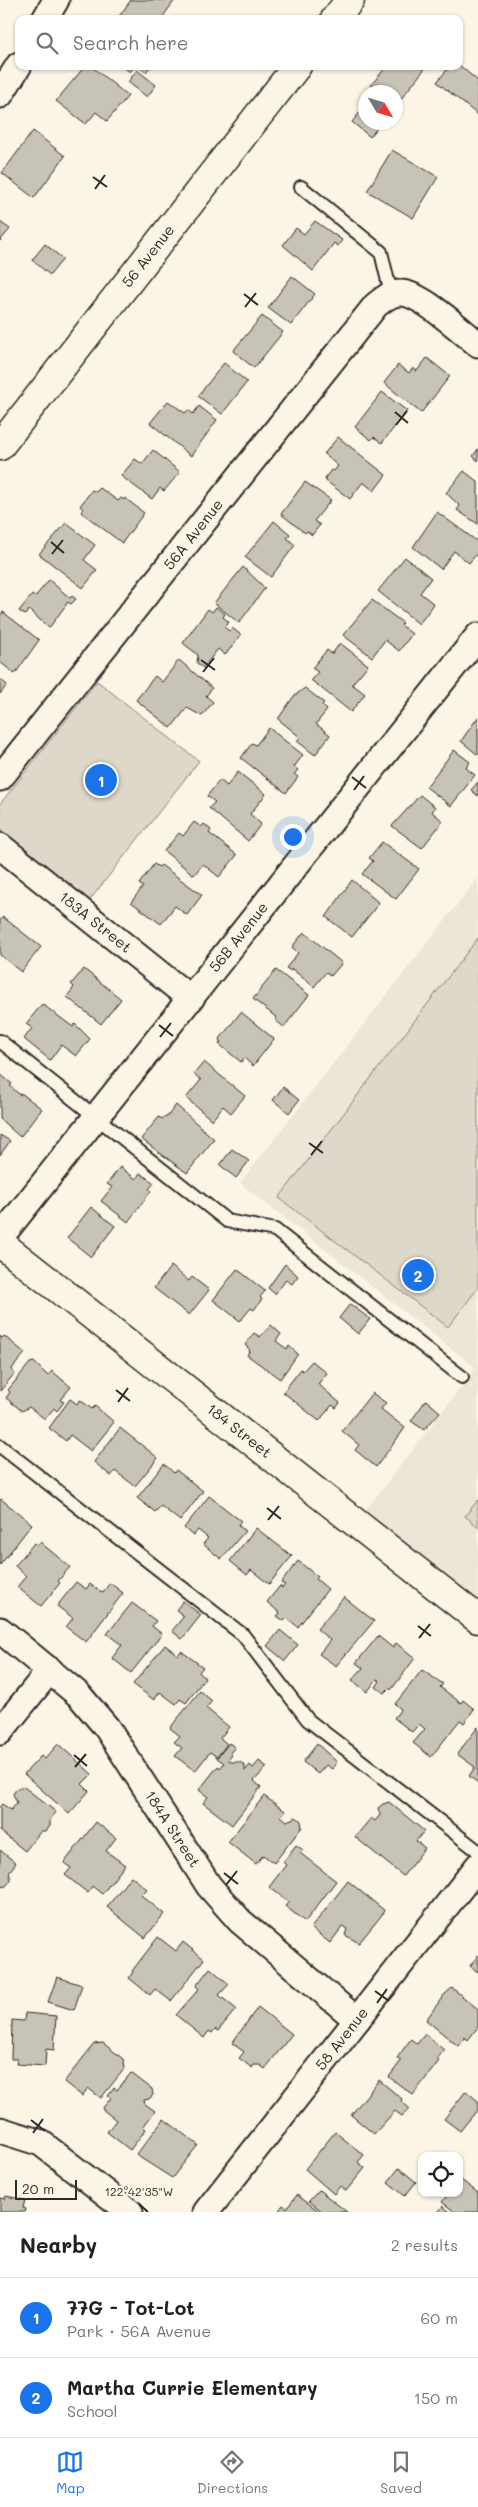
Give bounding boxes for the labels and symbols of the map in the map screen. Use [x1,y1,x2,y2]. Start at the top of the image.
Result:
north arrow [358,85,403,130]
street label: 56 Avenue [117,220,178,291]
street label: 56A Avenue [158,494,227,573]
pin: 1 [85,761,117,799]
your location [280,824,306,850]
street label: 183A Street [55,886,136,957]
street label: 56B Avenue [204,898,272,976]
pin: 2 [402,1256,434,1294]
street label: 184 Street [203,1398,276,1462]
street label: 184A Street [141,1786,205,1871]
street label: 58 Avenue [310,2003,372,2074]
scale bar [15,2177,78,2200]
text: 122°42'35"W [105,2183,173,2199]

